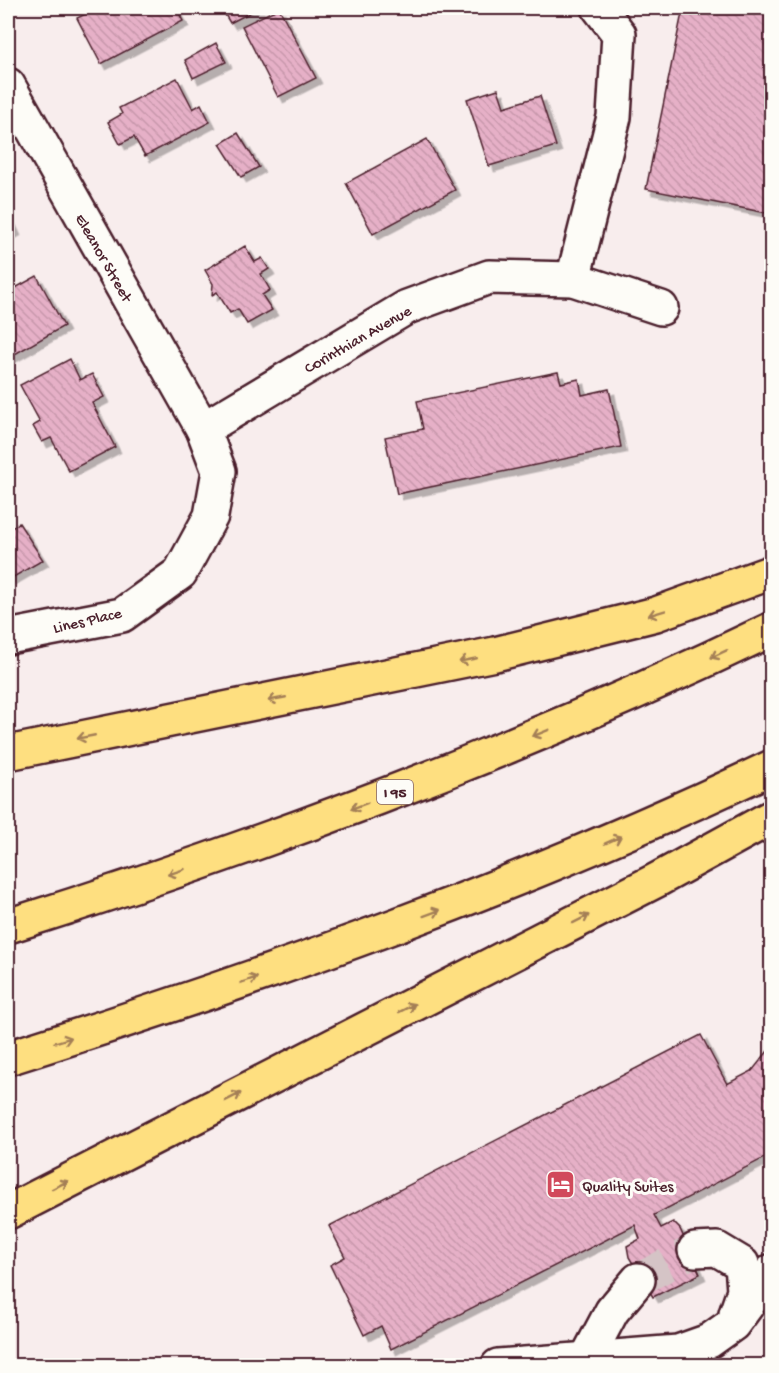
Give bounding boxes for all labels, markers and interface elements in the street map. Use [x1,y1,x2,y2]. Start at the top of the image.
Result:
street label: Eleanor Street [69,211,136,307]
street label: Corinthian Avenue [302,302,416,379]
street label: Lines Place [52,605,125,640]
one-way arrow [648,608,667,619]
one-way arrow [710,649,728,661]
one-way arrow [459,655,478,666]
one-way arrow [268,693,287,705]
one-way arrow [532,728,550,739]
one-way arrow [76,732,96,743]
road number: I 95 [377,780,413,804]
one-way arrow [351,801,369,812]
one-way arrow [603,834,621,845]
one-way arrow [167,867,186,878]
one-way arrow [422,907,441,918]
one-way arrow [571,913,589,924]
one-way arrow [239,973,258,984]
one-way arrow [398,1002,415,1014]
one-way arrow [53,1034,72,1045]
one-way arrow [224,1090,242,1102]
hotel icon: Quality Suites [545,1169,577,1201]
one-way arrow [50,1179,68,1191]
place label: Quality Suites [582,1179,675,1198]

